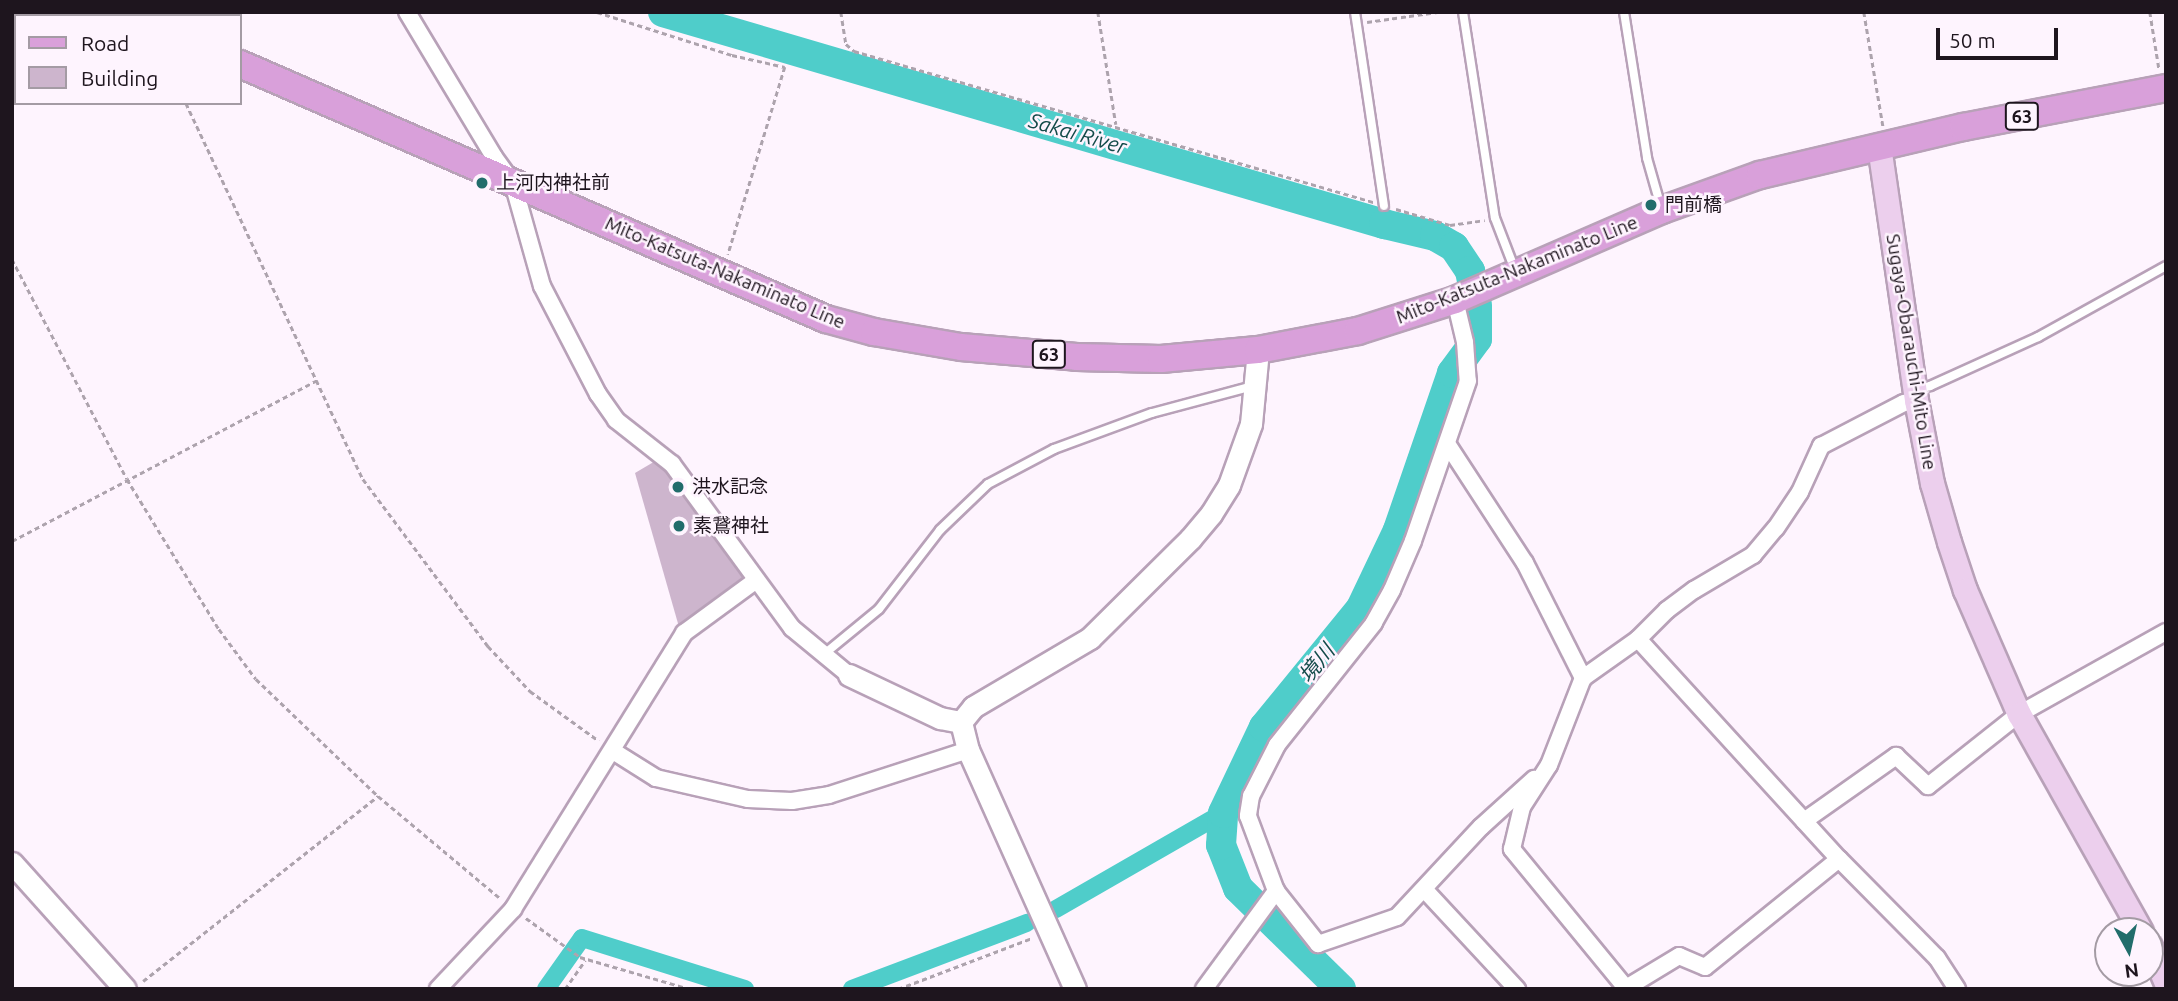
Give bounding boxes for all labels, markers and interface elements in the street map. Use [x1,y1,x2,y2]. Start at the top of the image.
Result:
legend [14,14,242,105]
scale bar [1940,14,2062,58]
text: 50 m [1949,28,1996,52]
text: Road [81,31,129,55]
text: Building [81,66,158,90]
road number: 63 [2004,102,2039,131]
water label: Sakai River [1026,107,1130,159]
place label: 上河内神社前 [496,172,610,194]
marker: 上河内神社前 [474,175,490,191]
place label: 門前橋 [1665,194,1722,216]
marker: 門前橋 [1643,197,1659,213]
street label: Mito-Katsuta-Nakaminato Line [1393,211,1641,329]
street label: Mito-Katsuta-Nakaminato Line [602,212,848,334]
street label: Sugaya-Obarauchi-Mito Line [1881,232,1941,472]
road number: 63 [1032,340,1066,368]
place label: 洪水記念 [692,476,768,498]
marker: 洪水記念 [670,479,686,495]
place label: 素鵞神社 [693,515,769,537]
marker: 素鵞神社 [671,518,687,534]
water label: 境川 [1293,639,1339,687]
north arrow [2094,917,2164,987]
text: N [2123,959,2140,983]

